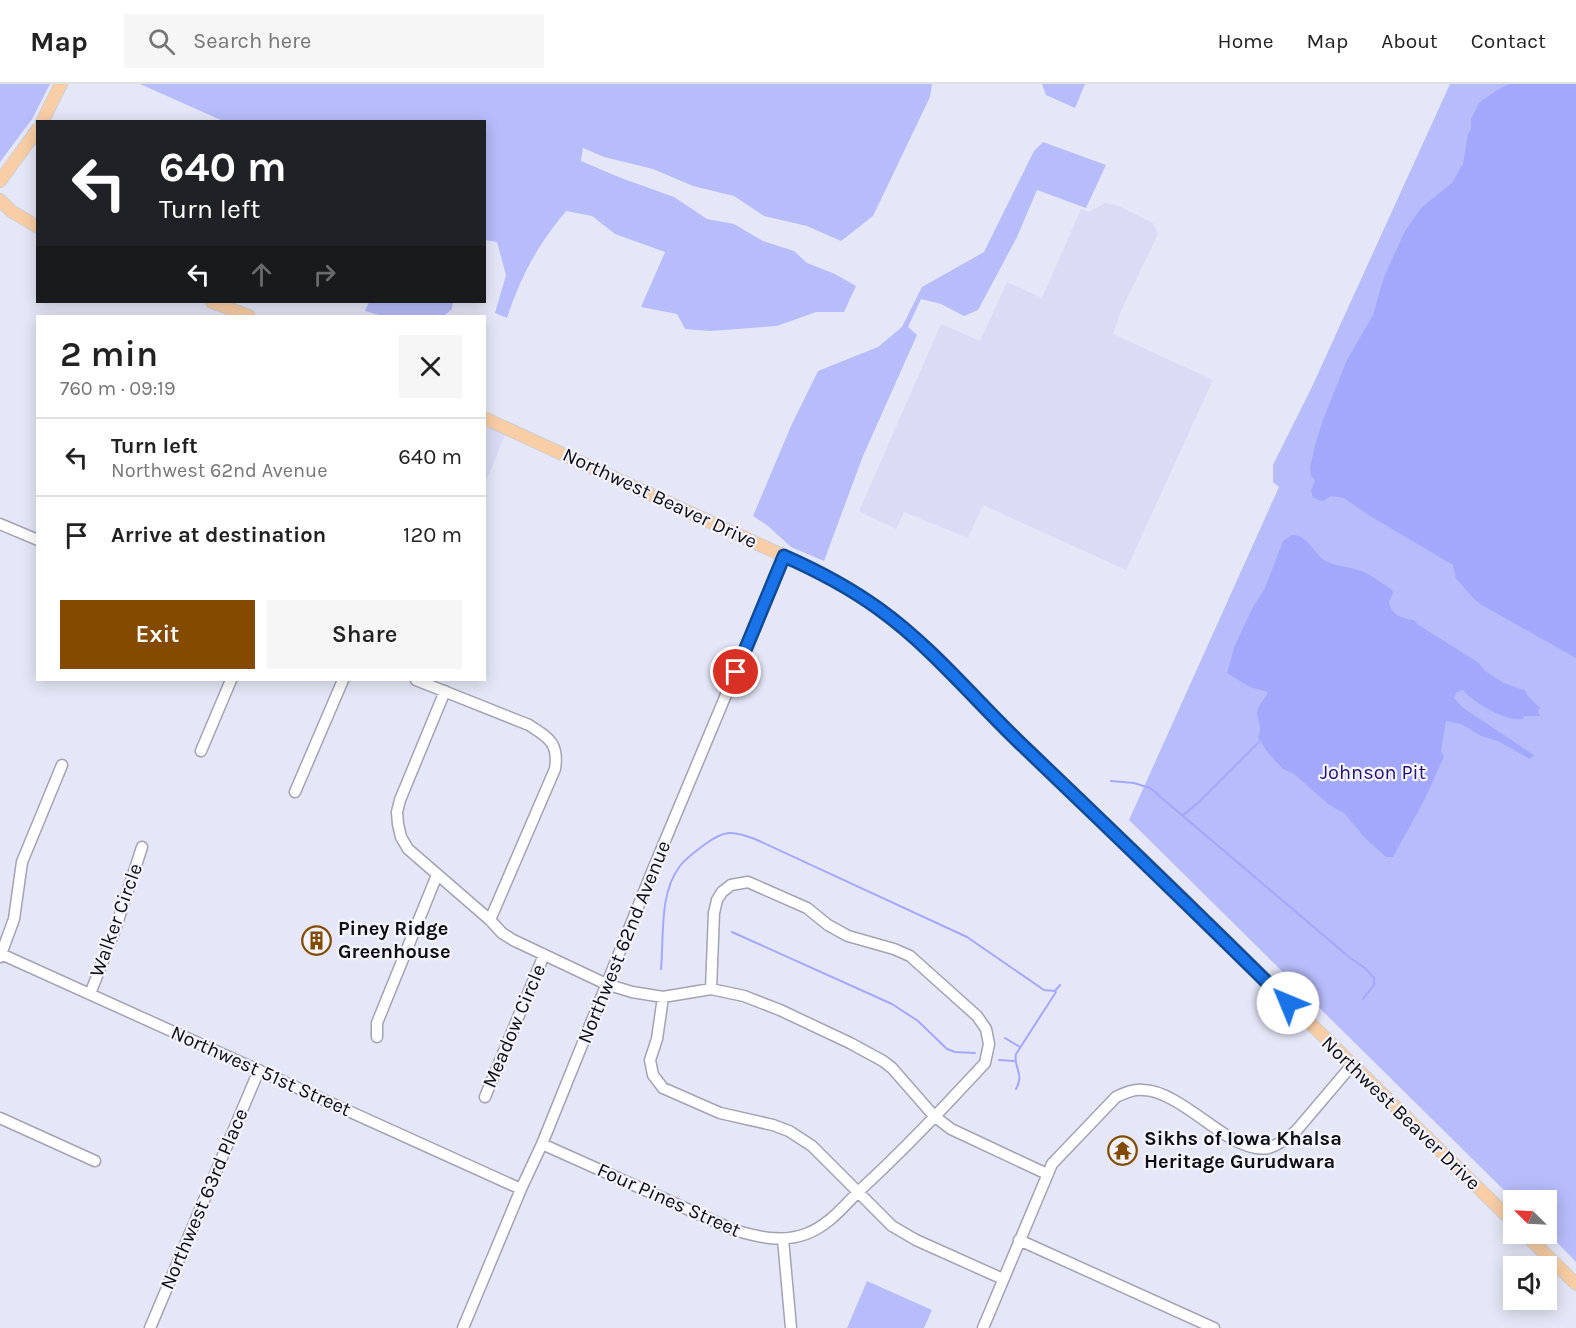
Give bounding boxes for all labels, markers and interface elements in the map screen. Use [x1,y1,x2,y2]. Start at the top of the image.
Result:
search box [124,14,544,68]
text: Map [30,25,88,58]
icon: search [145,25,178,58]
text: Search here [193,28,311,54]
text: Home [1218,29,1274,53]
text: Map [1307,29,1348,53]
text: About [1381,29,1438,53]
text: Contact [1471,29,1546,53]
text: 640 m [159,142,287,192]
icon: left [60,144,138,222]
text: Turn left [159,193,260,225]
icon: left [182,258,215,291]
icon: ahead [245,258,278,291]
icon: right [308,258,341,291]
text: 2 min [60,333,158,375]
button: close [399,335,462,398]
text: 760 m · 09:19 [60,377,176,400]
text: Turn left [111,433,198,459]
icon: left [60,441,93,474]
street label: Northwest Beaver Drive [559,443,761,553]
text: 640 m [398,444,462,470]
text: Northwest 62nd Avenue [111,459,328,482]
icon: arrive [60,519,93,552]
text: Arrive at destination [111,522,326,548]
text: 120 m [403,522,462,548]
button: Exit [60,600,255,669]
button: Share [267,600,462,669]
pin [710,646,761,697]
icon: arrive [719,655,752,688]
park label: Johnson Pit [1320,761,1426,784]
street label: Northwest 62nd Avenue [573,837,675,1047]
street label: Walker Circle [85,860,147,980]
place label: Piney Ridge Greenhouse [338,917,451,963]
building icon: Piney Ridge Greenhouse [301,924,333,956]
street label: Meadow Circle [478,961,550,1091]
position arrow [1256,971,1320,1035]
street label: Northwest 51st Street [167,1021,355,1121]
street label: Northwest Beaver Drive [1317,1031,1485,1195]
street label: Northwest 63rd Place [155,1105,253,1293]
place label: Sikhs of Iowa Khalsa Heritage Gurudwara [1144,1127,1342,1173]
temple icon: Sikhs of Iowa Khalsa Heritage Gurudwara [1107,1134,1139,1166]
street label: Four Pines Street [594,1158,745,1242]
north arrow [1503,1190,1557,1244]
map controls [1503,1190,1557,1310]
button: sound [1503,1256,1557,1310]

